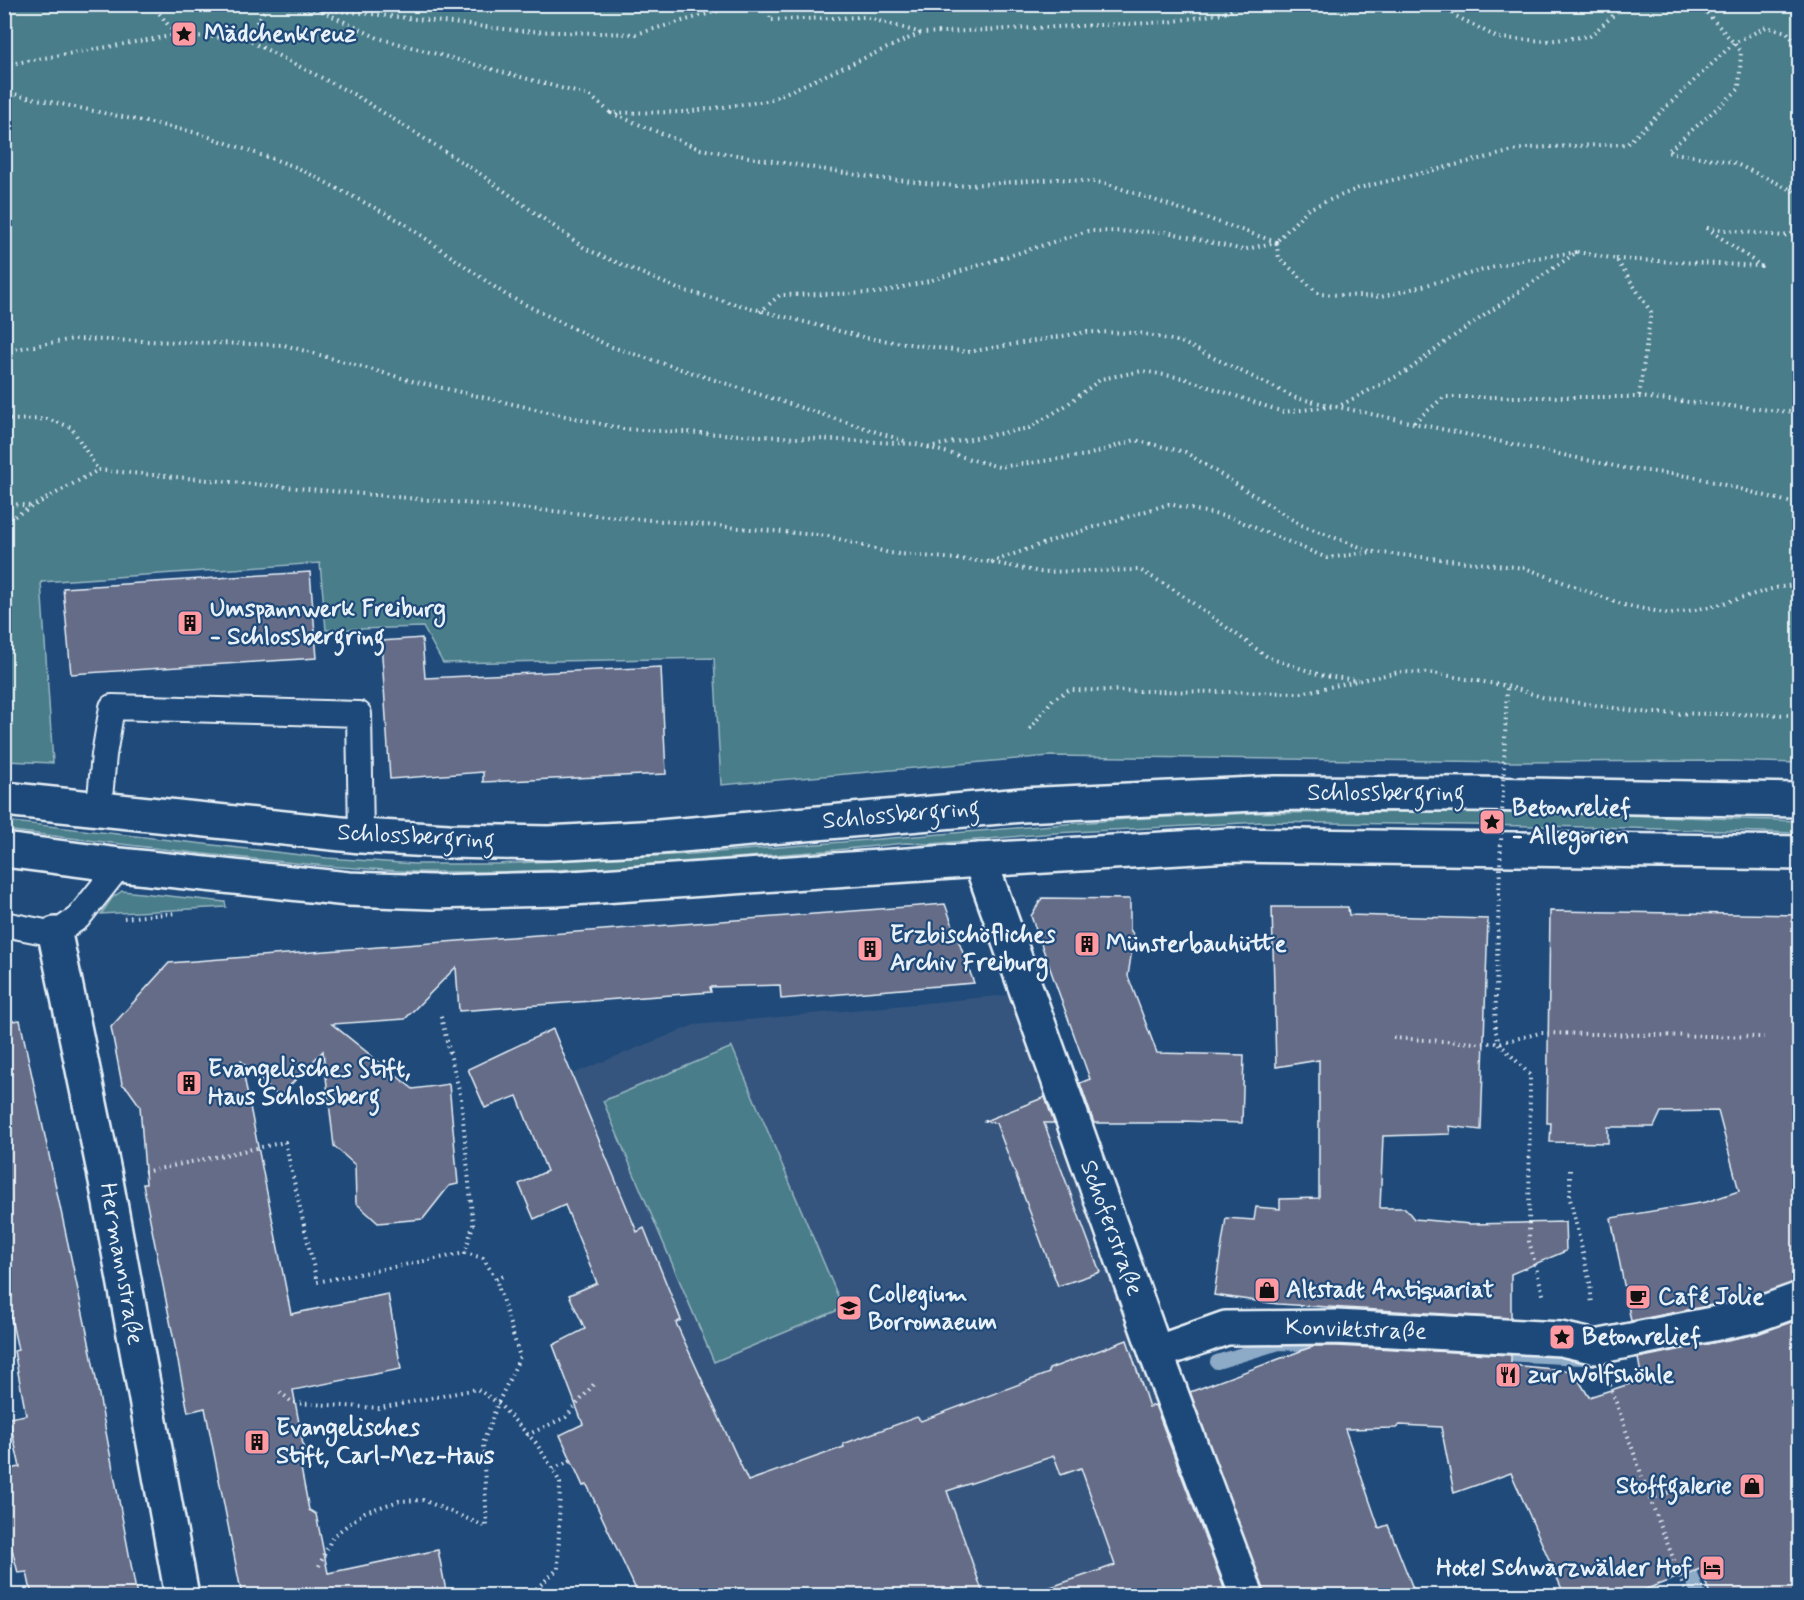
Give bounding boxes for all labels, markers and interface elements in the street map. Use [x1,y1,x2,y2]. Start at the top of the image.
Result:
place icon: Mädchenkreuz [169,19,199,49]
place label: Mädchenkreuz [204,19,357,50]
place label: Umspannwerk Freiburg - Schlossbergring [210,594,446,656]
building icon: Umspannwerk Freiburg - Schlossbergring [175,608,205,638]
street label: Schlossbergring [1307,778,1465,812]
street label: Schlossbergring [821,793,981,840]
place label: Betonrelief - Allegorien [1512,793,1632,855]
place icon: Betonrelief - Allegorien [1477,807,1507,837]
street label: Schlossbergring [336,817,496,860]
place label: Erzbischöfliches Archiv Freiburg [890,920,1056,982]
building icon: Münsterbauhütte [1072,929,1102,959]
place label: Münsterbauhütte [1106,929,1287,960]
building icon: Erzbischöfliches Archiv Freiburg [855,934,885,964]
place label: Evangelisches Stift, Haus Schlossberg [208,1054,411,1116]
building icon: Evangelisches Stift, Haus Schlossberg [174,1068,204,1098]
street label: Schoferstraße [1072,1156,1150,1300]
street label: Hermannstraße [91,1180,151,1348]
shop icon: Altstadt Antiquariat [1252,1275,1282,1305]
place label: Altstadt Antiquariat [1286,1275,1495,1306]
place label: Collegium Borromaeum [868,1279,997,1338]
cafe icon: Café Jolie [1623,1282,1653,1312]
place label: Café Jolie [1658,1282,1764,1313]
school or university icon: Collegium Borromaeum [834,1293,864,1323]
street label: Konviktstraße [1285,1312,1427,1348]
place icon: Betonrelief [1547,1322,1577,1352]
place label: Betonrelief [1582,1322,1702,1353]
restaurant icon: zur Wolfshöhle [1493,1360,1523,1390]
place label: zur Wolfshöhle [1528,1360,1674,1391]
place label: Evangelisches Stift, Carl-Mez-Haus [276,1413,495,1472]
building icon: Evangelisches Stift, Carl-Mez-Haus [242,1427,272,1457]
place label: Stoffgalerie [1616,1471,1732,1505]
shop icon: Stoffgalerie [1737,1471,1767,1501]
place label: Hotel Schwarzwälder Hof [1436,1553,1692,1584]
hotel icon: Hotel Schwarzwälder Hof [1697,1553,1727,1583]

